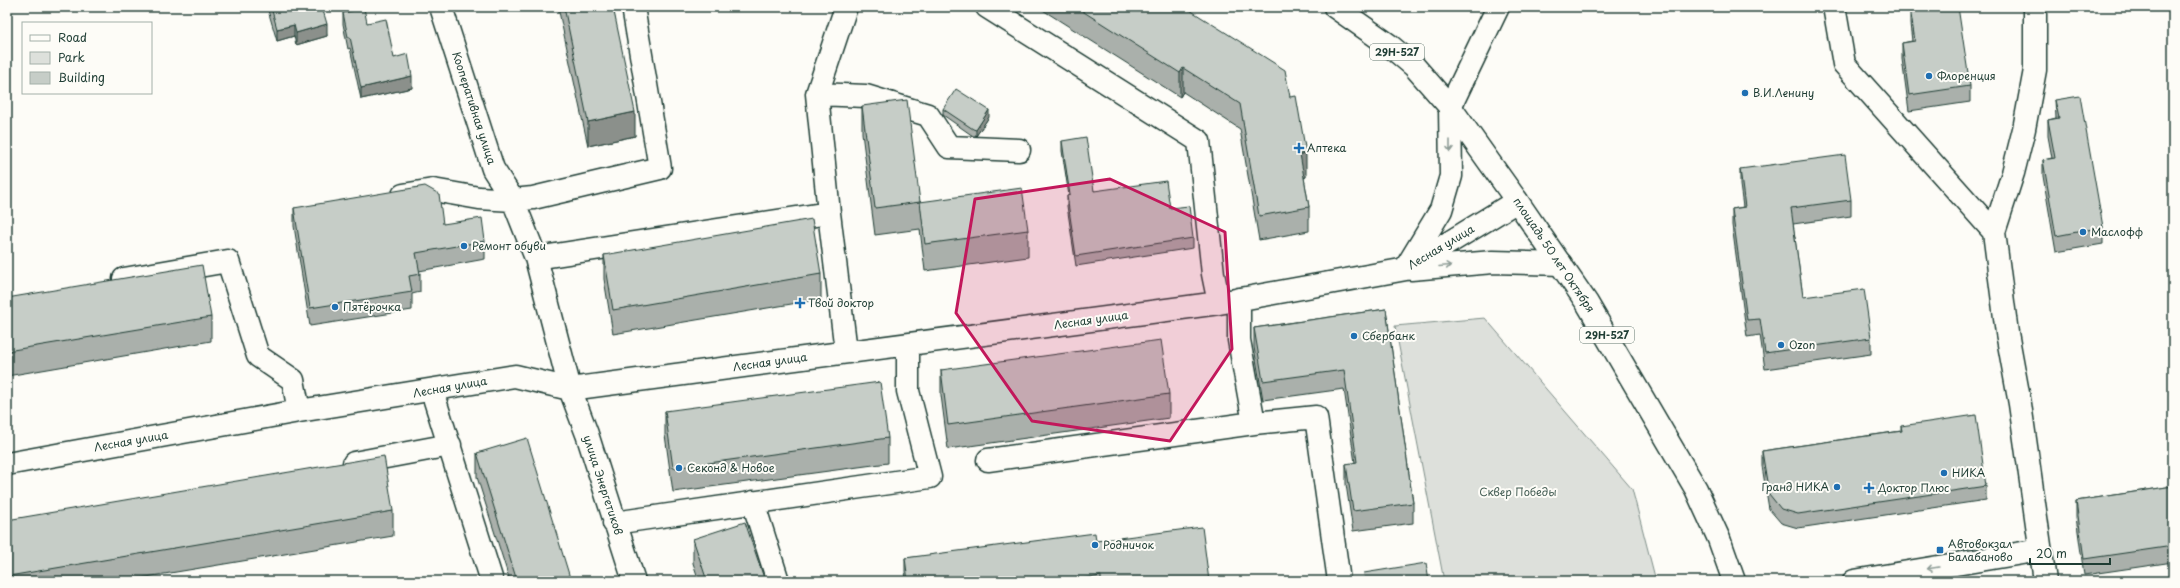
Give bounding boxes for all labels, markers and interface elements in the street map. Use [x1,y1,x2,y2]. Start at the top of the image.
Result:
legend [22,22,152,94]
text: Road [58,28,87,46]
road number: 29Н-527 [1370,44,1424,60]
text: Park [58,48,85,66]
street label: Кооперативная улица [448,49,501,167]
place label: Флоренция [1937,67,1996,84]
text: Building [58,68,105,86]
marker: Флоренция [1924,71,1934,81]
place label: В.И.Ленину [1753,84,1814,101]
marker: В.И.Ленину [1740,88,1750,98]
place label: Аптека [1307,139,1347,156]
one-way arrow [1446,139,1454,152]
marker: Аптека [1294,143,1304,153]
street label: площадь 50 лет Октября [1509,194,1599,316]
street label: Лесная улица [1404,220,1477,273]
place label: Маслофф [2091,223,2143,240]
marker: Маслофф [2078,227,2088,237]
place label: Ремонт обуви [472,237,546,254]
marker: Ремонт обуви [459,241,469,251]
one-way arrow [1438,262,1451,269]
place label: Твой доктор [808,294,874,311]
place label: Пятёрочка [343,298,401,315]
marker: Твой доктор [795,298,805,308]
marker: Пятёрочка [330,302,340,312]
street label: Лесная улица [1053,306,1129,333]
place label: Сбербанк [1362,327,1416,344]
road number: 29Н-527 [1580,327,1634,343]
marker: Сбербанк [1349,331,1359,341]
place label: Ozon [1789,336,1815,353]
marker: Ozon [1776,340,1786,350]
street label: Лесная улица [732,348,808,375]
street label: Лесная улица [412,372,488,401]
street label: Лесная улица [93,426,169,455]
street label: улица Энергетиков [579,433,628,537]
place label: Секонд & Новое [687,459,775,476]
marker: Секонд & Новое [674,463,684,473]
place label: НИКА [1952,464,1986,481]
marker: НИКА [1939,468,1949,478]
place label: Гранд НИКА [1761,478,1830,495]
place label: Доктор Плюс [1877,479,1949,496]
marker: Гранд НИКА [1832,482,1842,492]
marker: Доктор Плюс [1863,482,1875,494]
park label: Сквер Победы [1479,483,1557,500]
place label: Автовокзал Балабаново [1948,535,2013,565]
place label: Родничок [1103,536,1155,553]
marker: Родничок [1090,540,1100,550]
scale bar [2030,540,2110,566]
text: 20 m [2036,544,2067,562]
marker: Автовокзал Балабаново [1935,545,1945,555]
one-way arrow [1927,564,1940,572]

